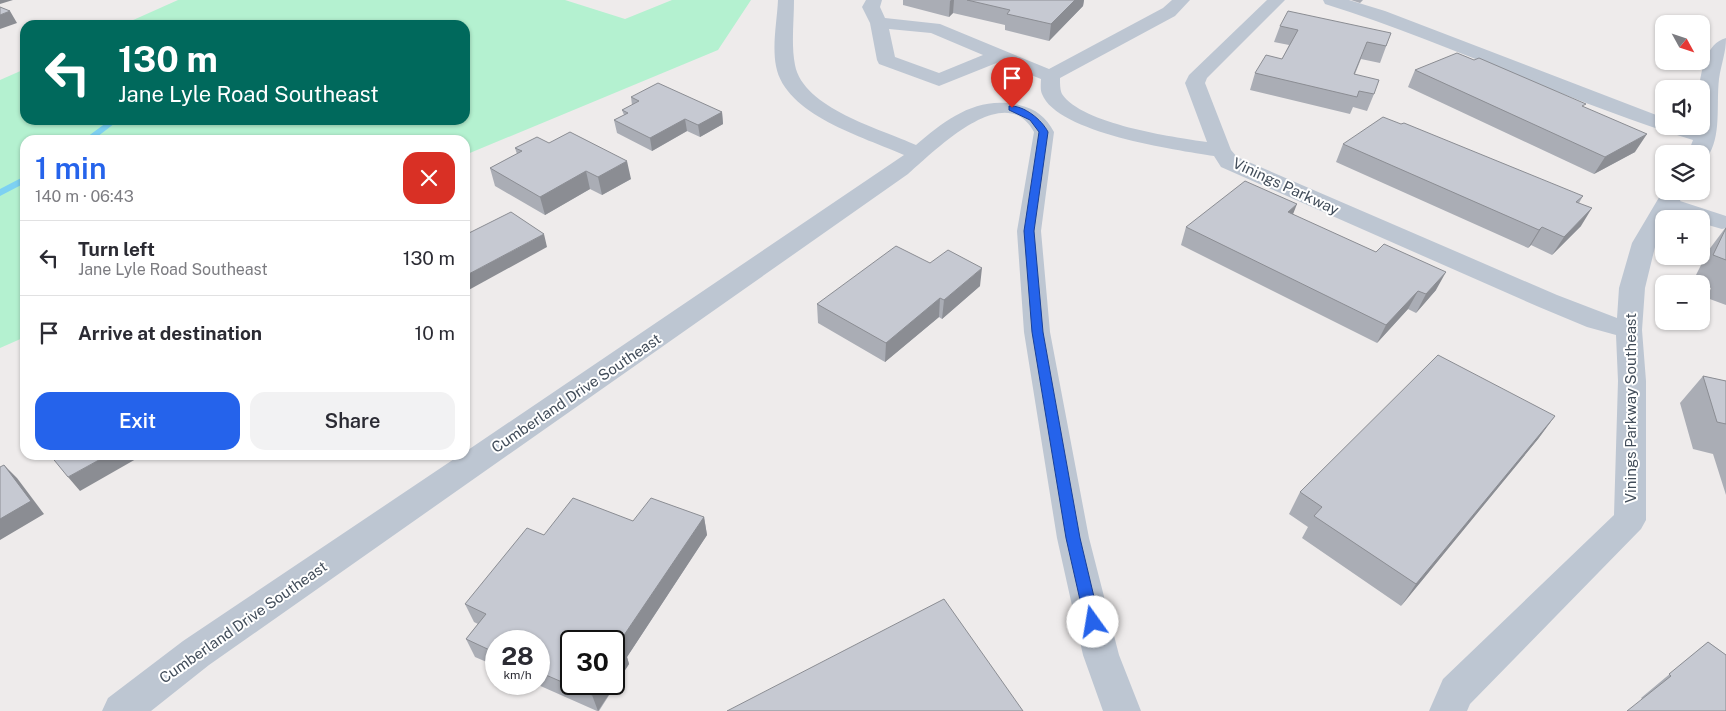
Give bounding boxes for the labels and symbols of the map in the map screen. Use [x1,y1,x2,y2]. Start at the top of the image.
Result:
north arrow [1655,15,1710,70]
pin [991,57,1033,108]
street label: Vinings Parkway [1230,154,1342,218]
street label: Vinings Parkway Southeast [1622,313,1639,503]
street label: Cumberland Drive Southeast [488,330,664,456]
street label: Cumberland Drive Southeast [156,557,330,686]
position arrow [1066,595,1118,647]
speed limit sign: 30 [560,630,625,695]

